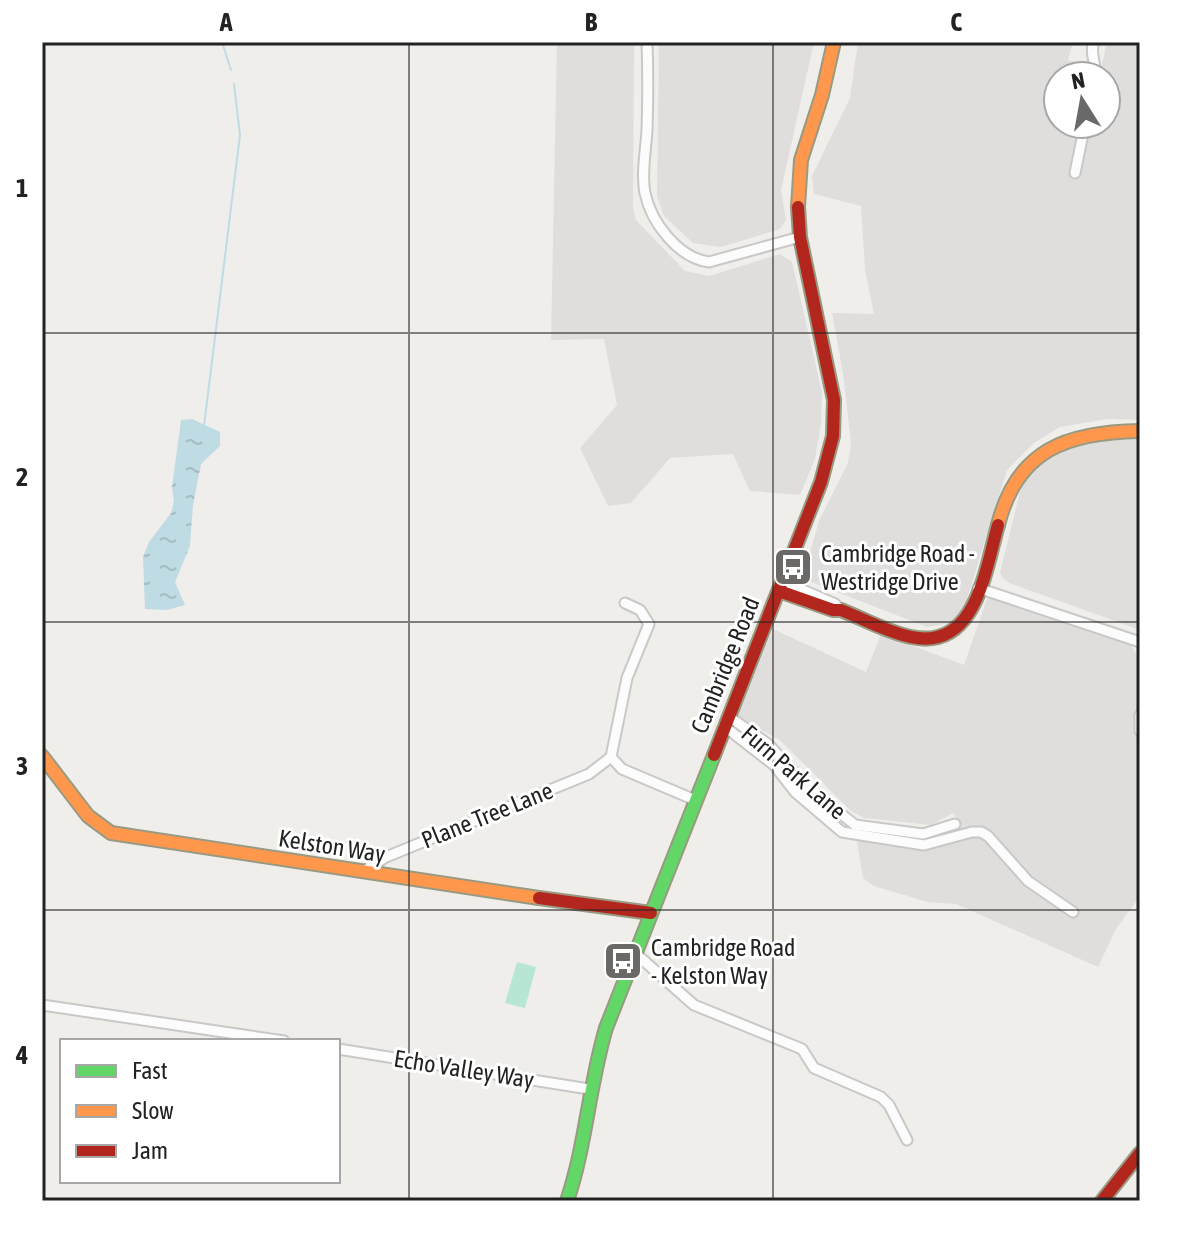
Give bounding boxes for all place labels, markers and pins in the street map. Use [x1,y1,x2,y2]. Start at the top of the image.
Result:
place label: Cambridge Road - Westridge Drive [821,540,975,595]
bus stop icon: Cambridge Road - Westridge Drive [772,546,814,588]
place label: Cambridge Road - Kelston Way [651,934,795,989]
bus stop icon: Cambridge Road - Kelston Way [602,940,644,982]

